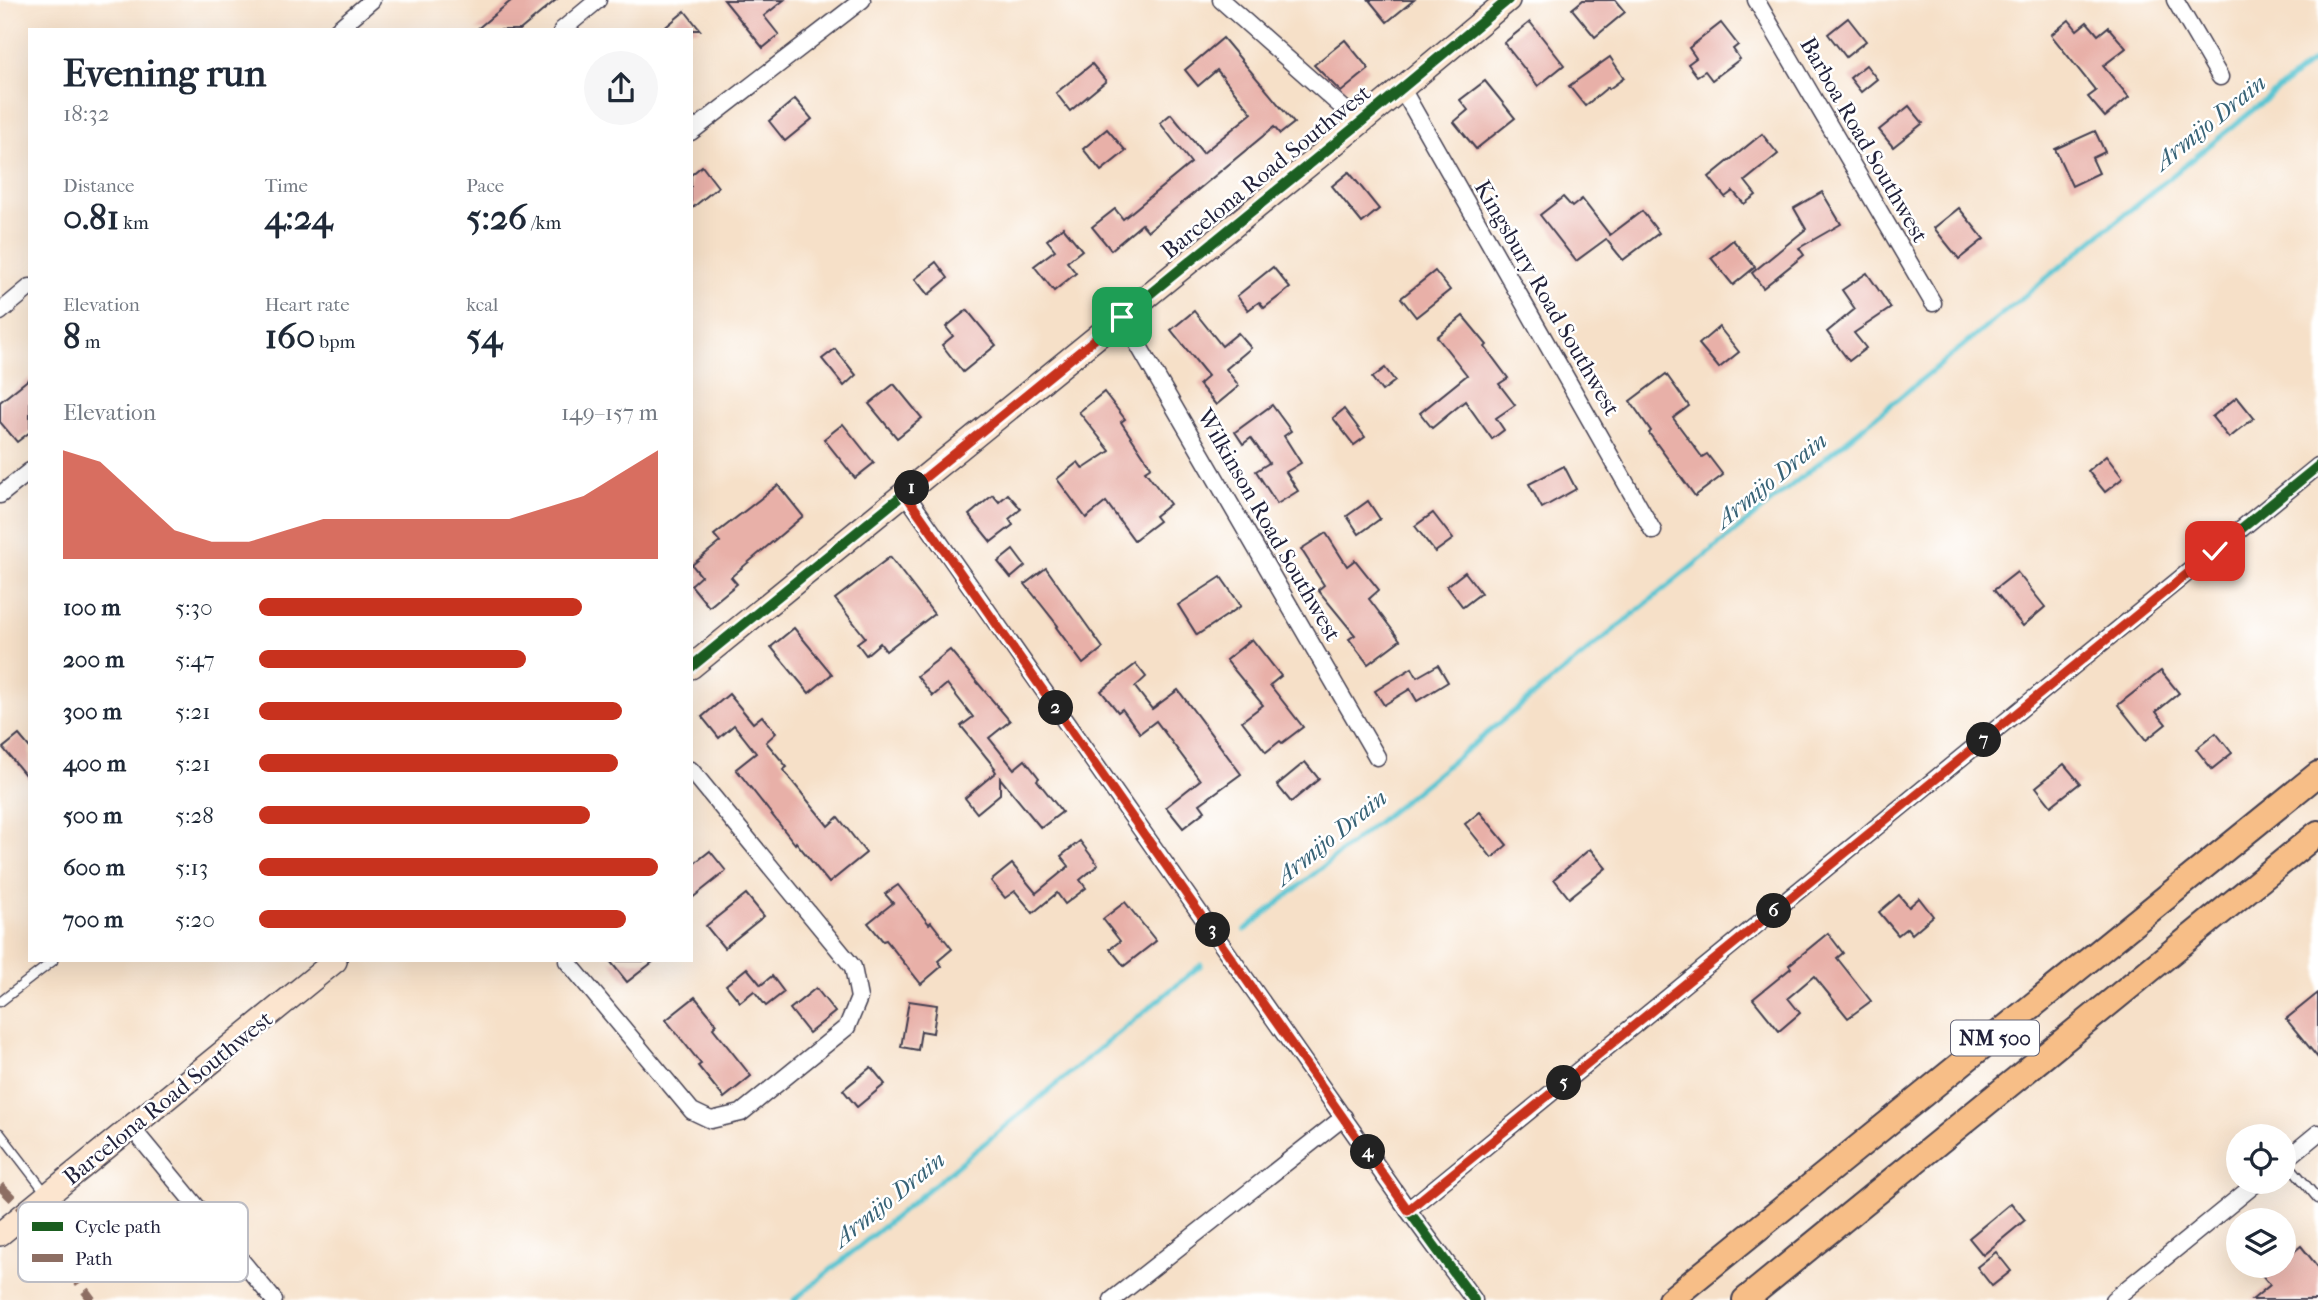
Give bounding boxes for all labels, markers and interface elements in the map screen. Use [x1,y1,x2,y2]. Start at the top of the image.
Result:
street label: Barboa Road Southwest [1794,33,1934,247]
text: Evening run [63,51,266,96]
button: share [584,51,658,125]
water label: Armijo Drain [2146,69,2271,177]
street label: Barcelona Road Southwest [1156,79,1376,265]
text: 18:32 [63,100,110,127]
text: Distance [63,175,134,197]
text: Time [265,175,308,197]
text: Pace [466,175,504,197]
street label: Kingsbury Road Southwest [1468,176,1626,420]
text: 0.81 [63,197,119,238]
text: 4:24 [265,197,332,238]
text: 5:26 [466,197,527,238]
text: km [119,212,149,234]
text: /km [527,212,561,234]
pin [1092,287,1152,347]
text: Elevation [63,294,140,316]
text: Heart rate [265,294,350,316]
text: kcal [466,294,498,316]
icon: arrive [1103,298,1141,336]
text: 8 [63,316,81,357]
text: 160 [265,316,315,357]
text: 54 [466,316,502,357]
text: m [81,331,100,353]
text: bpm [315,331,355,353]
text: Elevation [63,399,156,426]
text: 149–157 m [561,399,658,426]
street label: Wilkinson Road Southwest [1191,403,1347,646]
water label: Armijo Drain [1707,427,1832,535]
pin: 1 [894,470,930,505]
text: 1 [908,476,915,498]
pin [2185,521,2245,581]
icon: check [2196,532,2234,570]
text: 100 m [63,594,121,621]
text: 5:30 [175,594,213,621]
text: 200 m [63,646,124,673]
text: 5:47 [175,646,215,673]
pin: 2 [1038,690,1074,726]
text: 2 [1051,696,1060,718]
text: 300 m [63,698,122,725]
text: 5:21 [175,698,211,725]
pin: 7 [1966,722,2002,758]
text: 7 [1979,728,1988,750]
text: 400 m [63,750,126,777]
text: 5:21 [175,750,211,777]
water label: Armijo Drain [1267,784,1392,892]
text: 500 m [63,802,122,829]
text: 5:28 [175,802,214,829]
text: 600 m [63,854,125,881]
text: 5:13 [175,854,208,881]
pin: 6 [1756,894,1792,928]
text: 6 [1768,899,1779,921]
text: 700 m [63,906,123,933]
text: 5:20 [175,906,215,933]
pin: 3 [1196,912,1230,948]
text: 3 [1209,918,1216,940]
street label: Barcelona Road Southwest [58,1005,278,1191]
road number: NM 500 [1951,1020,2039,1056]
pin: 5 [1546,1066,1582,1100]
text: 5 [1559,1071,1568,1093]
map controls [2226,1124,2296,1278]
button: locate [2226,1124,2296,1194]
pin: 4 [1350,1134,1386,1170]
text: 4 [1362,1140,1373,1162]
water label: Armijo Drain [825,1146,950,1254]
legend [18,1202,248,1282]
button: layers [2226,1208,2296,1278]
text: Cycle path [75,1216,161,1238]
text: Path [75,1248,113,1270]

